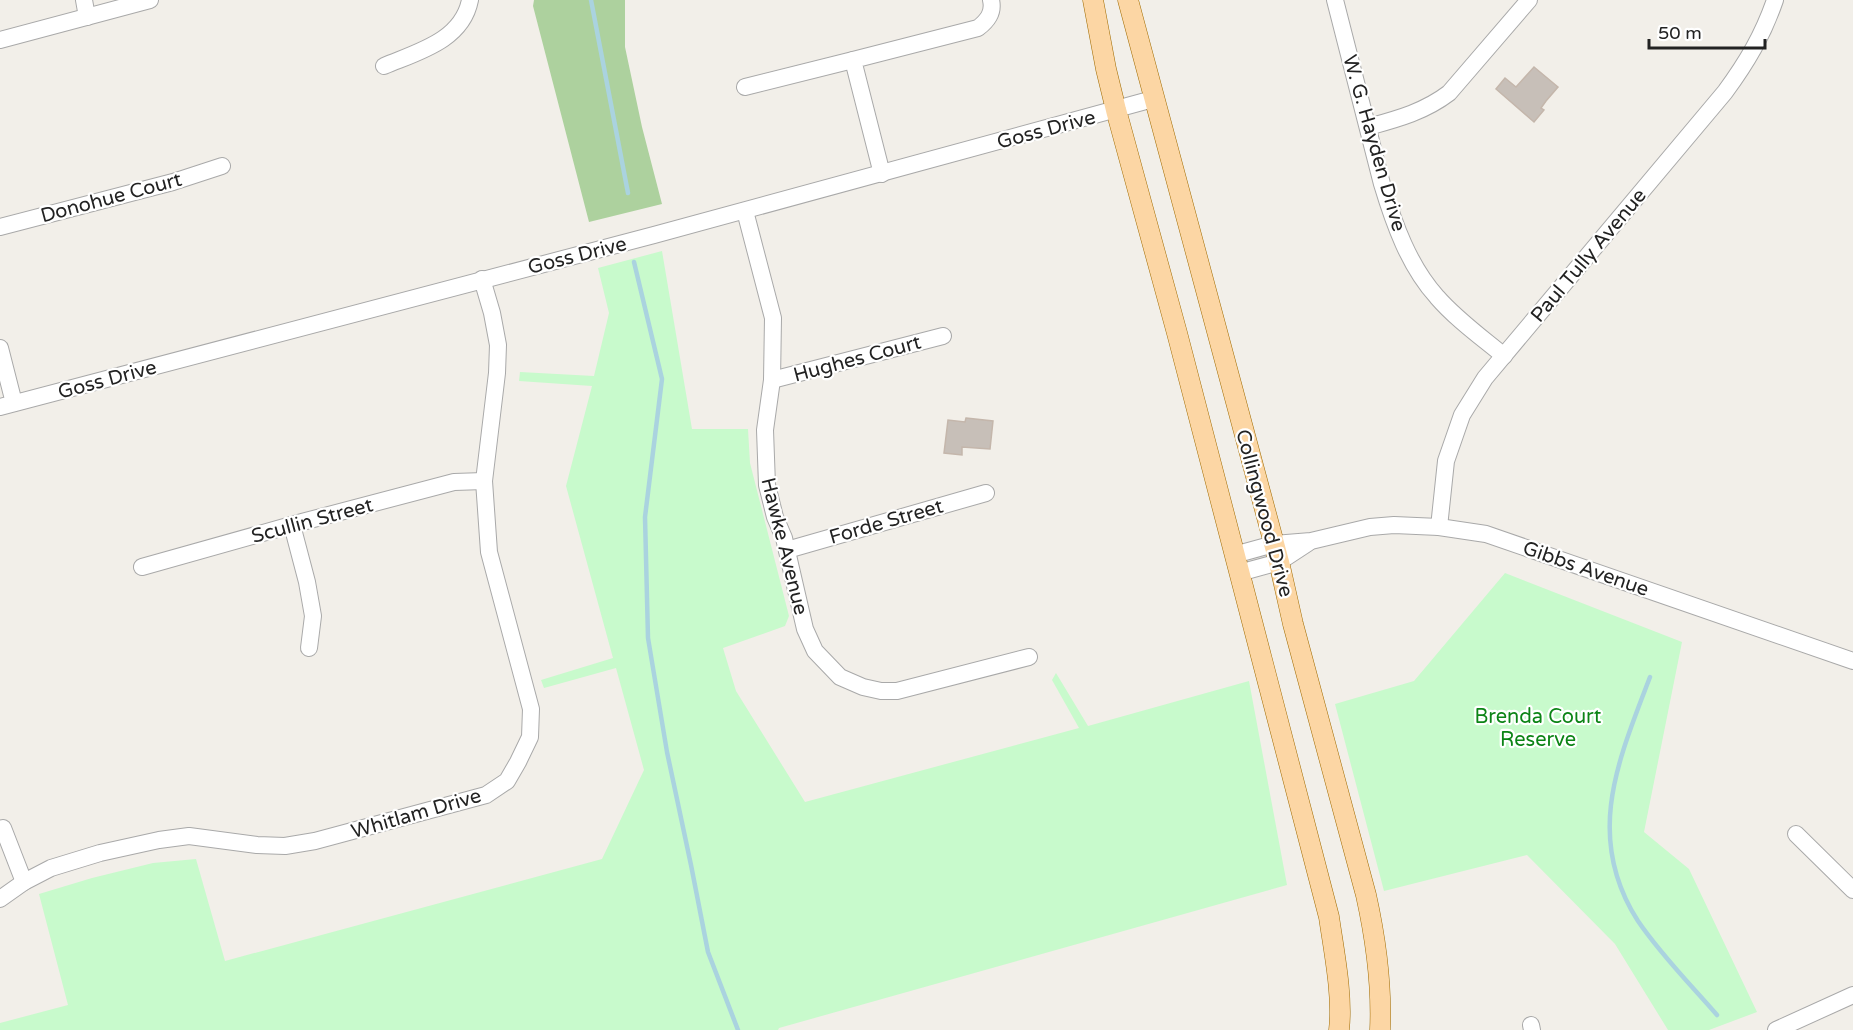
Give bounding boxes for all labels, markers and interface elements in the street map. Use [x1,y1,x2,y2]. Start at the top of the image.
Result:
scale bar [1649,12,1764,50]
text: 50 m [1658,22,1702,44]
street label: W. G. Hayden Drive [1337,52,1411,234]
street label: Goss Drive [994,105,1098,155]
street label: Donohue Court [38,167,185,228]
street label: Paul Tully Avenue [1526,184,1652,327]
street label: Goss Drive [525,232,629,280]
street label: Hughes Court [791,330,924,388]
street label: Goss Drive [55,355,159,405]
street label: Collingwood Drive [1230,427,1298,600]
street label: Hawke Avenue [755,475,813,617]
street label: Scullin Street [249,493,376,549]
street label: Forde Street [827,494,946,550]
street label: Gibbs Avenue [1519,536,1652,602]
park label: Brenda Court Reserve [1475,705,1602,752]
street label: Whitlam Drive [349,784,484,844]

